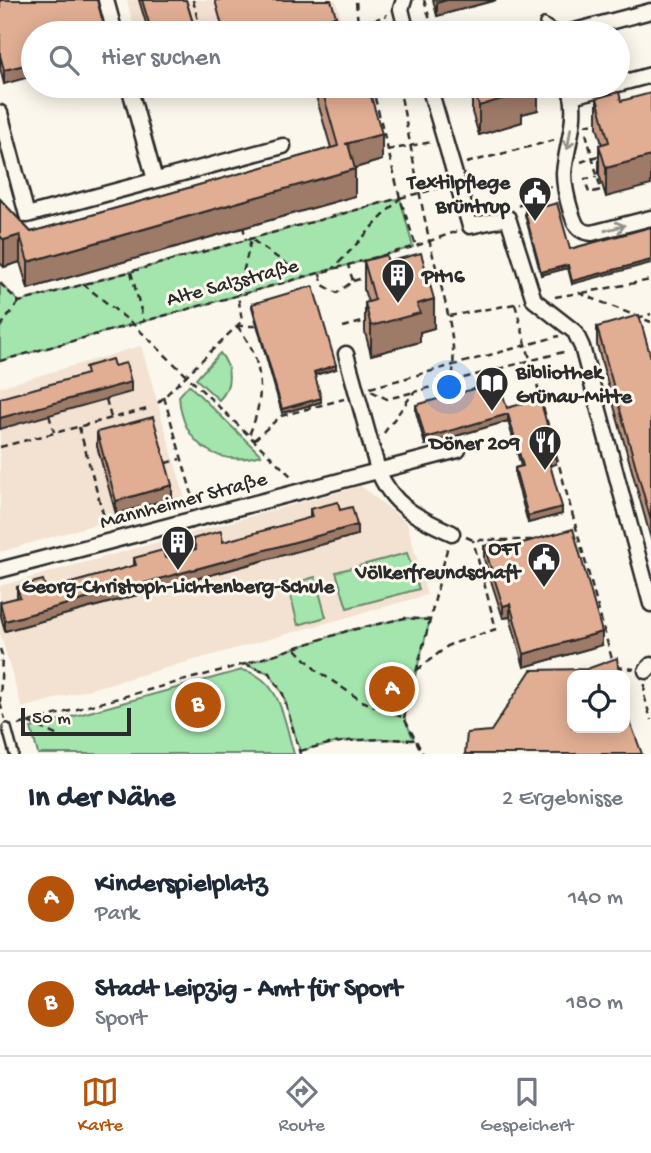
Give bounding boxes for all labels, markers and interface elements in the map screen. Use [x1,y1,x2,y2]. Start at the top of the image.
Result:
search box [21,21,630,98]
icon: search [45,41,83,79]
text: Hier suchen [101,44,221,75]
one-way arrow [562,127,575,150]
place label: Textilpflege Brüntrup [405,172,511,221]
public building icon: Textilpflege Brüntrup [516,174,554,223]
one-way arrow [603,221,625,234]
street label: Alte Salzstraße [164,254,303,314]
building icon: PH16 [379,256,417,305]
place label: PH16 [421,266,466,291]
place label: Bibliothek Grünau-Mitte [515,362,633,411]
library icon: Bibliothek Grünau-Mitte [473,364,511,413]
your location [432,370,466,404]
restaurant icon: Döner 209 [526,423,564,472]
place label: Döner 209 [427,433,520,458]
street label: Mannheimer Straße [98,468,271,537]
building icon: Georg-Christoph-Lichtenberg-Schule [159,523,197,572]
place label: OFT Völkerfreundschaft [355,538,522,587]
public building icon: OFT Völkerfreundschaft [525,540,563,589]
place label: Georg-Christoph-Lichtenberg-Schule [22,576,335,601]
pin: A [369,663,415,715]
map controls [567,670,630,733]
button: locate [567,670,630,733]
pin: B [175,679,221,731]
scale bar [21,705,131,737]
text: 50 m [32,708,71,731]
text: In der Nähe [28,782,175,817]
text: 2 Ergebnisse [502,786,623,813]
text: Kinderspielplatz [95,870,267,901]
text: A [44,885,58,912]
text: 140 m [568,885,623,912]
text: Park [95,901,139,928]
text: Stadt Leipzig - Amt für Sport [95,975,402,1006]
text: B [45,990,57,1017]
text: 180 m [566,990,623,1017]
text: Sport [95,1006,146,1033]
tab: Karte [78,1073,123,1138]
tab: Route [278,1073,325,1138]
tab: Gespeichert [480,1073,573,1138]

